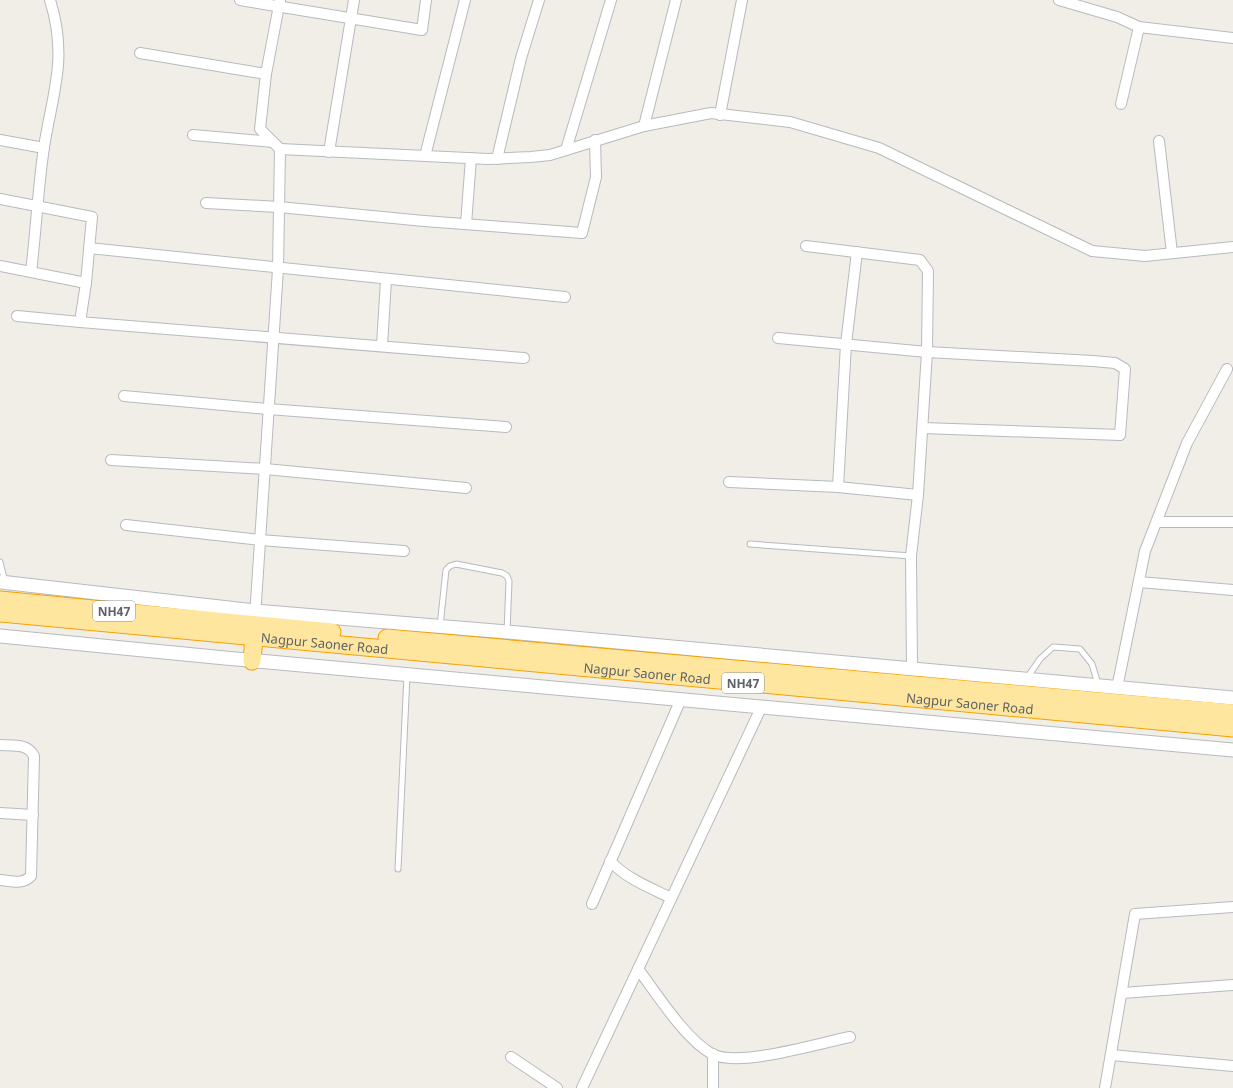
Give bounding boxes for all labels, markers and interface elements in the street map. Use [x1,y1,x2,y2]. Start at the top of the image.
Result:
road number: NH47 [93,601,135,621]
street label: Nagpur Saoner Road [260,628,389,658]
street label: Nagpur Saoner Road [583,658,712,688]
road number: NH47 [722,673,764,693]
street label: Nagpur Saoner Road [905,689,1034,718]

